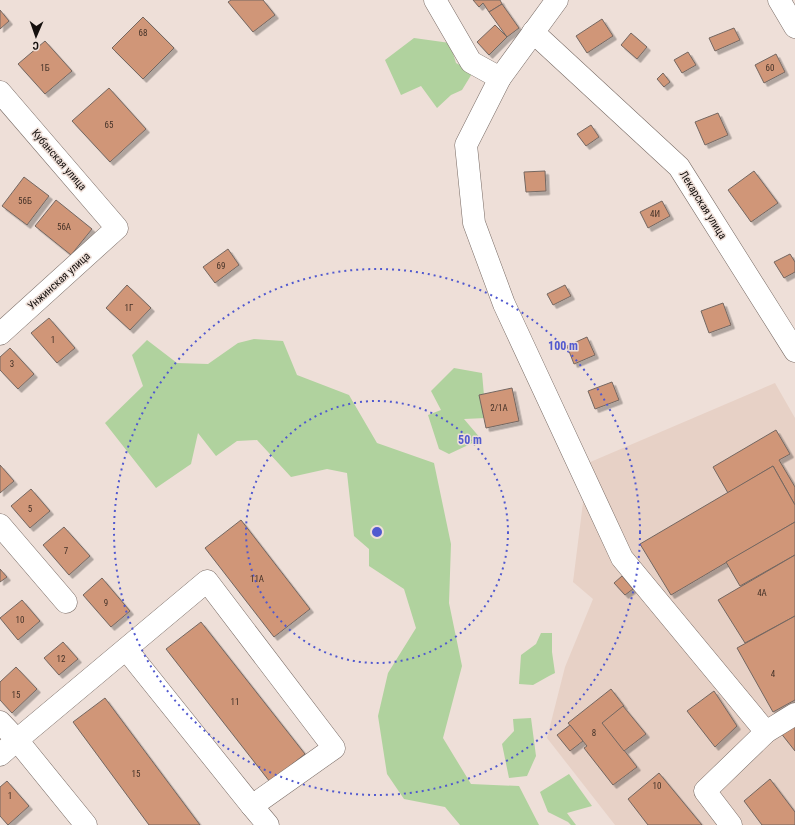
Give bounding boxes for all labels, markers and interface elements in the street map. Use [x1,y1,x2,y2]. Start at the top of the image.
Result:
north arrow [16,16,56,56]
house number: 68 [139,28,147,38]
text: С [32,39,39,52]
house number: 1Б [40,63,50,73]
house number: 60 [766,63,774,73]
house number: 65 [105,120,114,130]
street label: Кубанская улица [29,127,89,193]
street label: Лекарская улица [677,168,729,242]
house number: 56Б [18,196,32,206]
house number: 4И [650,209,660,219]
house number: 56А [57,222,71,232]
street label: Унжинская улица [25,250,93,312]
house number: 69 [217,261,225,271]
house number: 1Г [125,303,134,313]
house number: 1 [51,335,55,345]
text: 100 m [548,339,578,353]
house number: 3 [10,359,14,369]
house number: 2/1А [490,403,508,413]
text: 50 m [458,433,482,447]
house number: 5 [28,504,33,514]
centre of rings [370,525,384,539]
house number: 7 [64,546,69,556]
house number: 11А [250,574,264,584]
house number: 4А [757,588,767,598]
house number: 9 [104,598,108,608]
house number: 10 [16,615,24,625]
house number: 12 [57,654,66,664]
house number: 4 [771,669,776,679]
house number: 15 [12,690,21,700]
house number: 11 [231,697,239,707]
house number: 8 [592,728,596,738]
house number: 15 [132,769,141,779]
house number: 10 [653,781,661,791]
house number: 1 [8,791,12,801]

